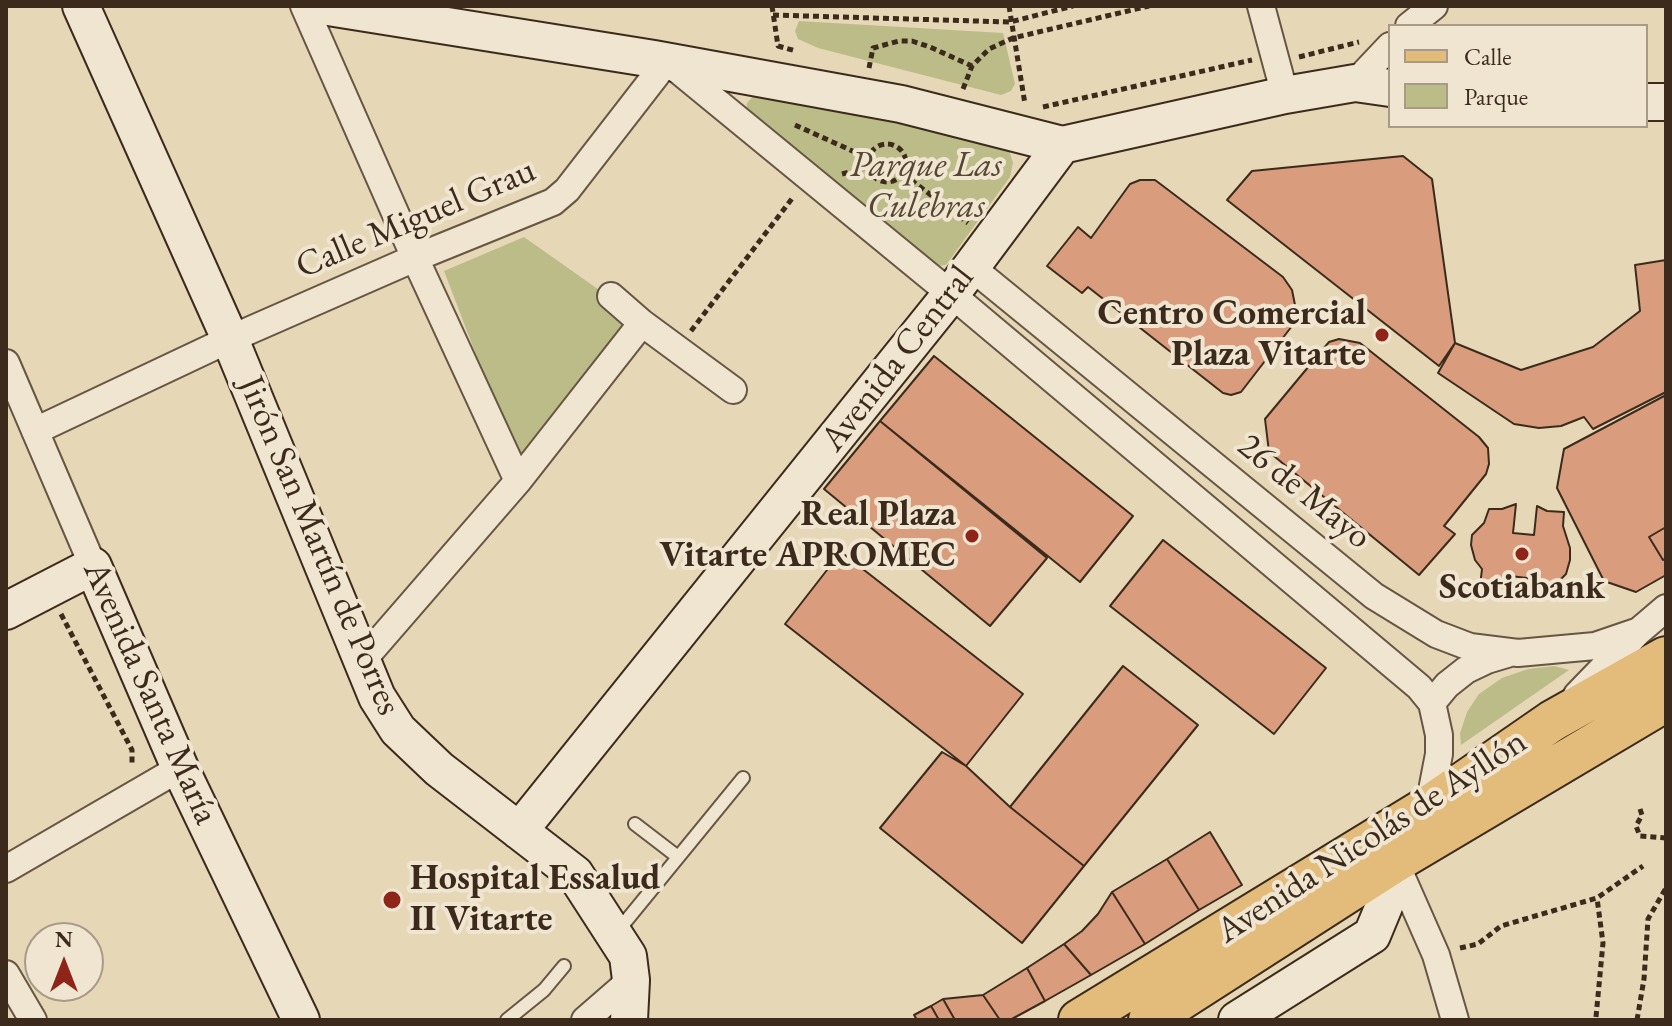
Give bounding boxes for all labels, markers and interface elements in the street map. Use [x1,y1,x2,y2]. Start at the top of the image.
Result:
legend [1388,24,1648,128]
text: Calle [1464,41,1512,72]
text: Parque [1464,81,1528,112]
park label: Parque Las Culebras [850,144,1002,229]
street label: Calle Miguel Grau [290,149,542,289]
street label: Avenida Central [812,258,984,460]
place label: Centro Comercial Plaza Vitarte [1097,292,1366,377]
marker: Centro Comercial Plaza Vitarte [1373,326,1391,344]
street label: Jirón San Martín de Porres [228,370,410,722]
street label: 26 de Mayo [1228,425,1380,559]
place label: Real Plaza Vitarte APROMEC [660,493,956,578]
marker: Real Plaza Vitarte APROMEC [963,527,981,545]
marker: Scotiabank [1513,545,1531,563]
street label: Avenida Santa María [73,555,227,831]
place label: Scotiabank [1439,566,1605,610]
street label: Avenida Nicolás de Ayllón [1209,721,1535,953]
place label: Hospital Essalud II Vitarte [410,857,661,942]
marker: Hospital Essalud II Vitarte [381,889,403,911]
north arrow [24,922,104,1002]
text: N [55,925,73,954]

